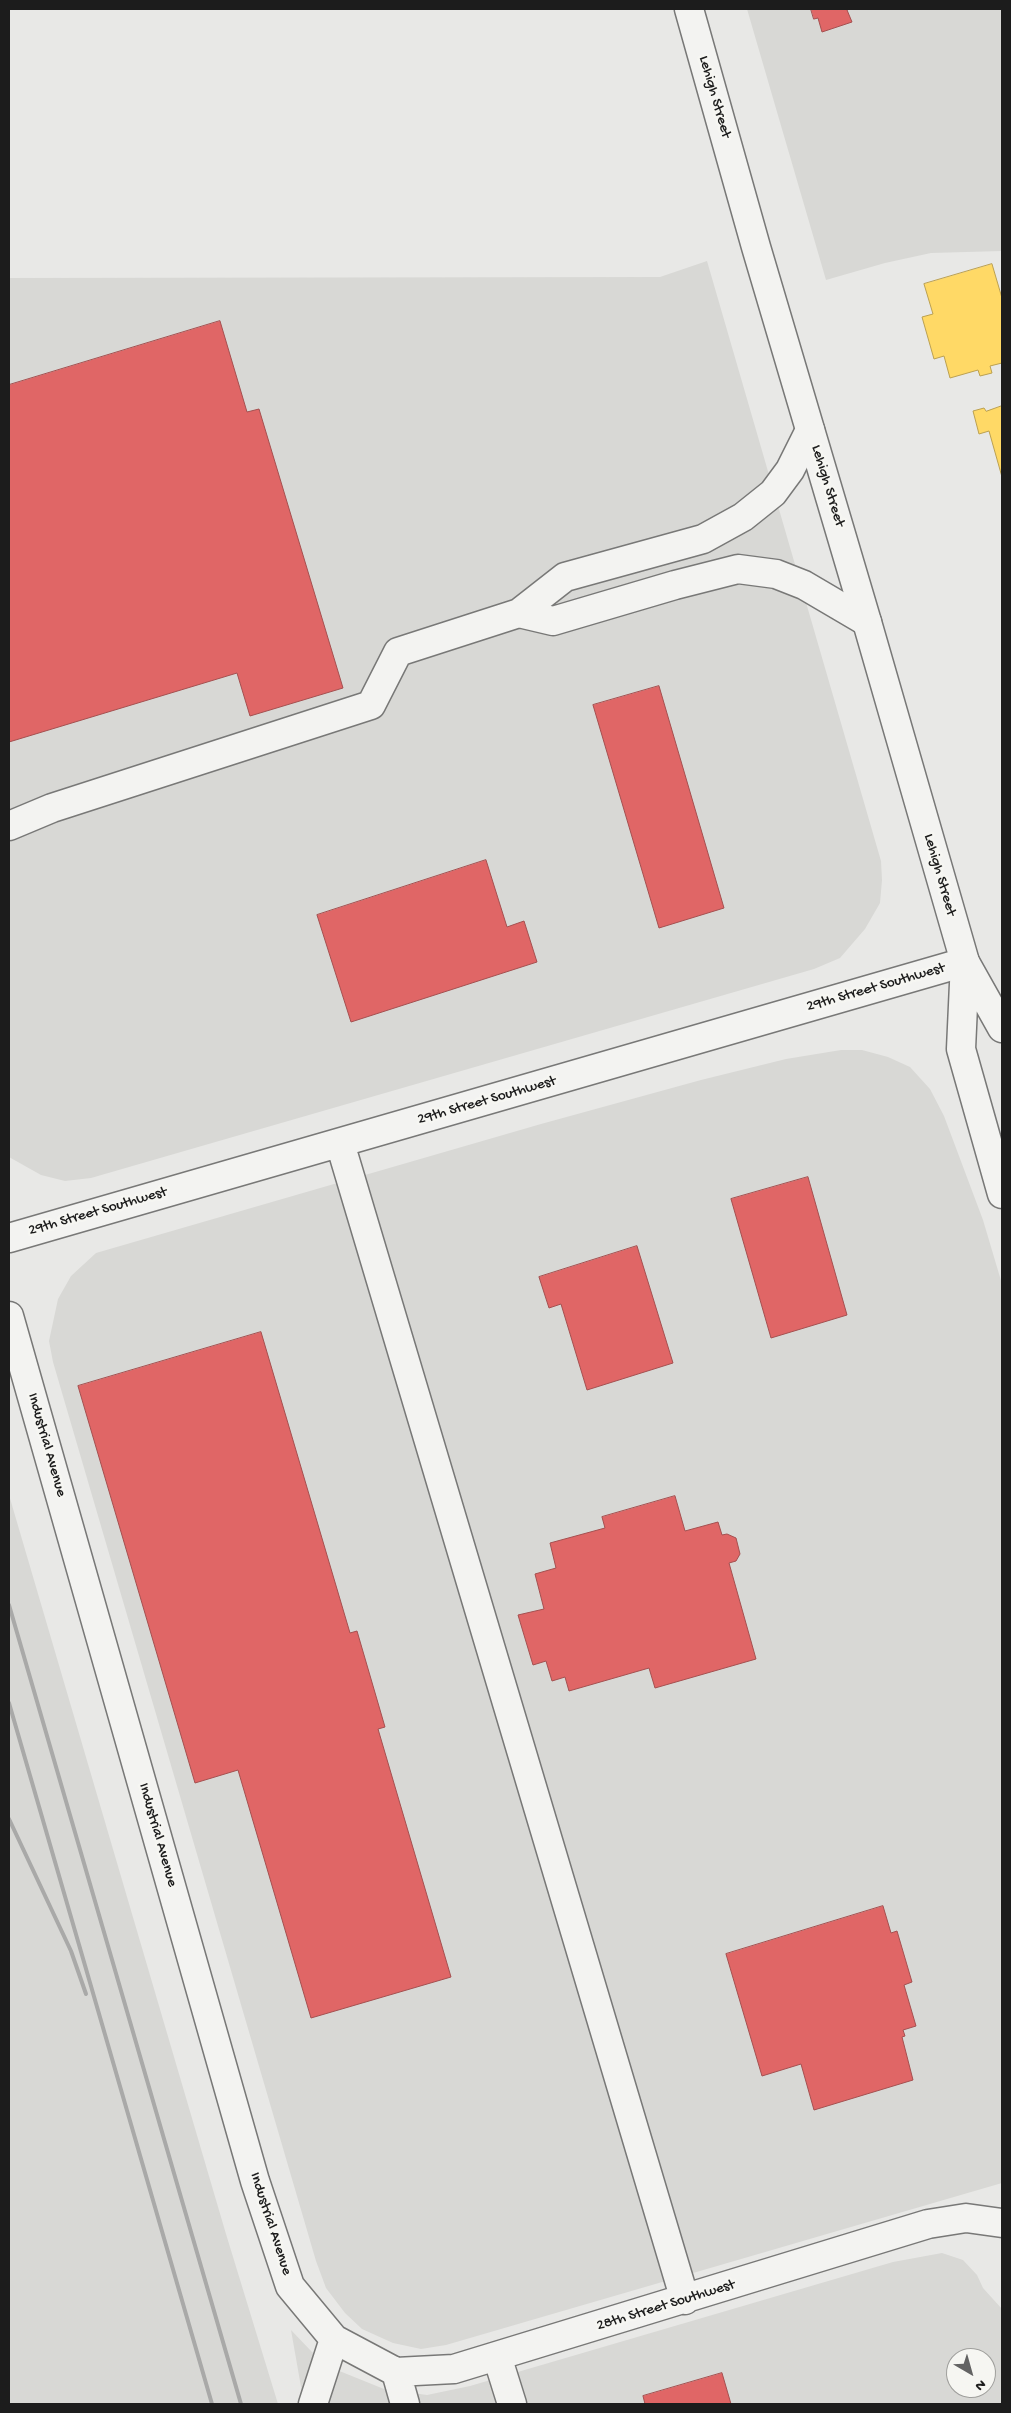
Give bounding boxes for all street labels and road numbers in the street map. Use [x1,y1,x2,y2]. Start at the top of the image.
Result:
street label: Lehigh Street [694,54,734,140]
street label: Lehigh Street [806,443,848,529]
street label: Lehigh Street [919,832,959,918]
street label: 29th Street Southwest [805,960,947,1016]
street label: 29th Street Southwest [416,1073,558,1129]
street label: 29th Street Southwest [27,1184,169,1240]
street label: Industrial Avenue [23,1391,69,1499]
street label: Industrial Avenue [134,1781,180,1889]
street label: Industrial Avenue [245,2170,295,2278]
street label: 28th Street Southwest [595,2276,737,2336]

